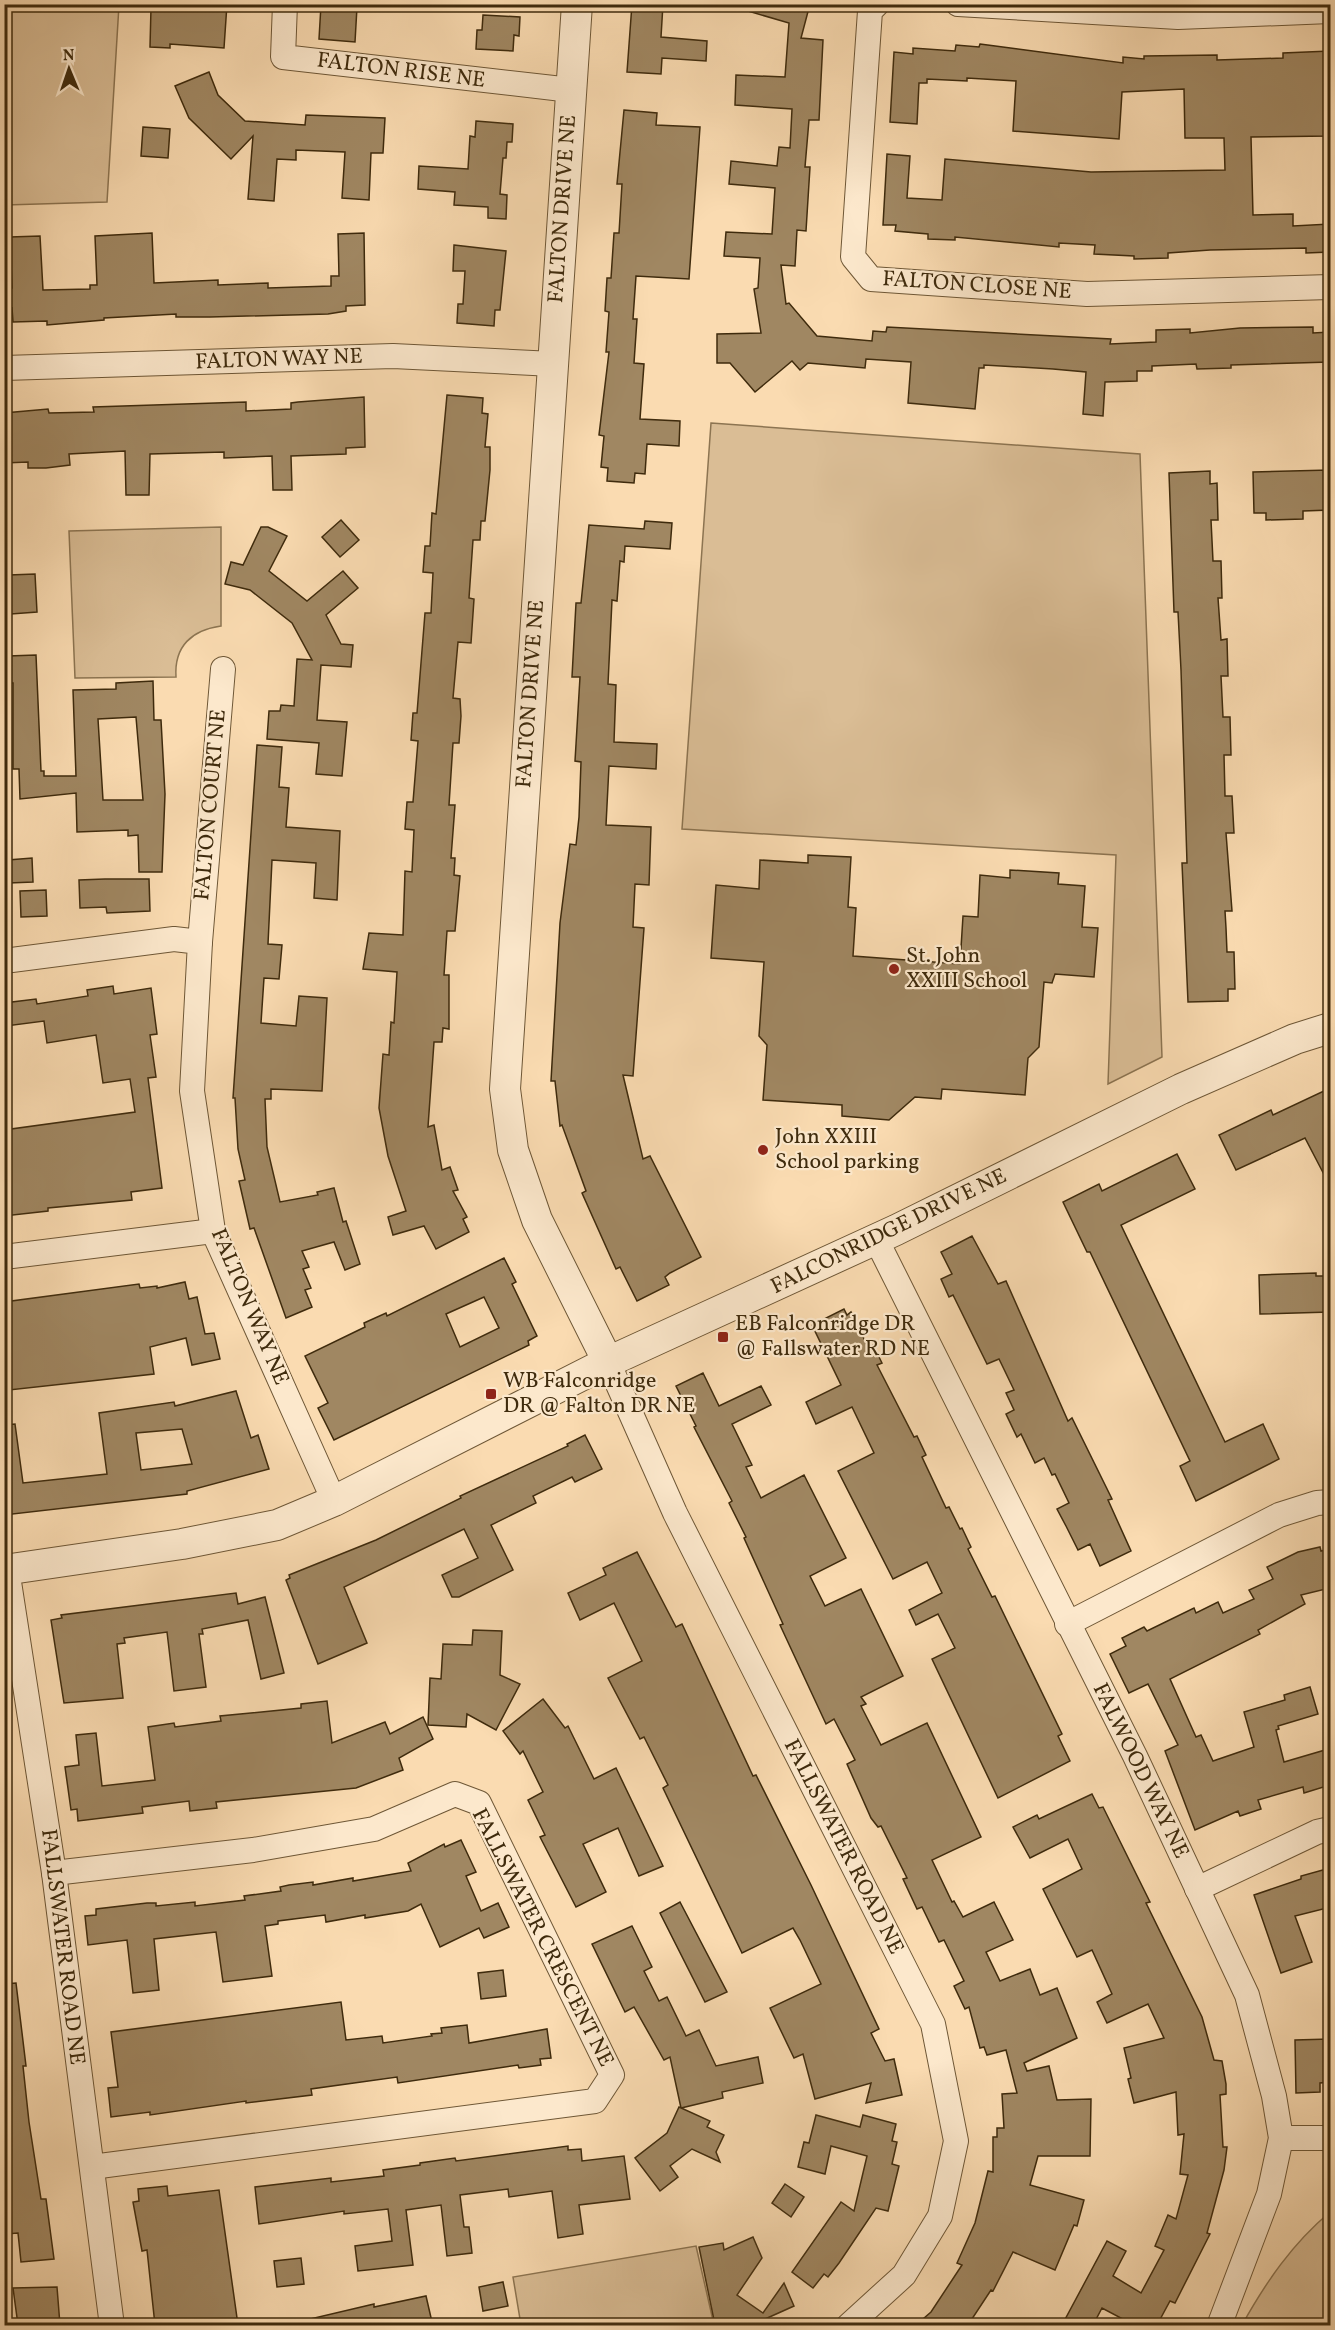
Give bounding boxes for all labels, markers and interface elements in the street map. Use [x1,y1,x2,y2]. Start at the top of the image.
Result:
north arrow [39,39,99,99]
text: N [62,45,75,67]
street label: FALTON RISE NE [315,45,487,97]
street label: FALTON DRIVE NE [541,114,585,304]
street label: FALTON CLOSE NE [881,264,1073,308]
street label: FALTON WAY NE [195,342,363,378]
street label: FALTON DRIVE NE [509,599,553,789]
street label: FALTON COURT NE [187,708,235,902]
place label: St. John XXIII School [906,941,1027,997]
marker: St. John XXIII School [887,962,901,976]
place label: John XXIII School parking [775,1122,919,1178]
marker: John XXIII School parking [756,1143,770,1157]
street label: FALCONRIDGE DRIVE NE [766,1161,1012,1303]
street label: FALTON WAY NE [202,1224,296,1390]
place label: EB Falconridge DR @ Fallswater RD NE [735,1309,930,1365]
marker: EB Falconridge DR @ Fallswater RD NE [716,1330,730,1344]
place label: WB Falconridge DR @ Falton DR NE [503,1366,695,1422]
marker: WB Falconridge DR @ Falton DR NE [484,1387,498,1401]
street label: FALWOOD WAY NE [1084,1678,1196,1864]
street label: FALLSWATER ROAD NE [775,1734,911,1960]
street label: FALLSWATER CRESCENT NE [463,1803,621,2073]
street label: FALLSWATER ROAD NE [32,1827,92,2067]

